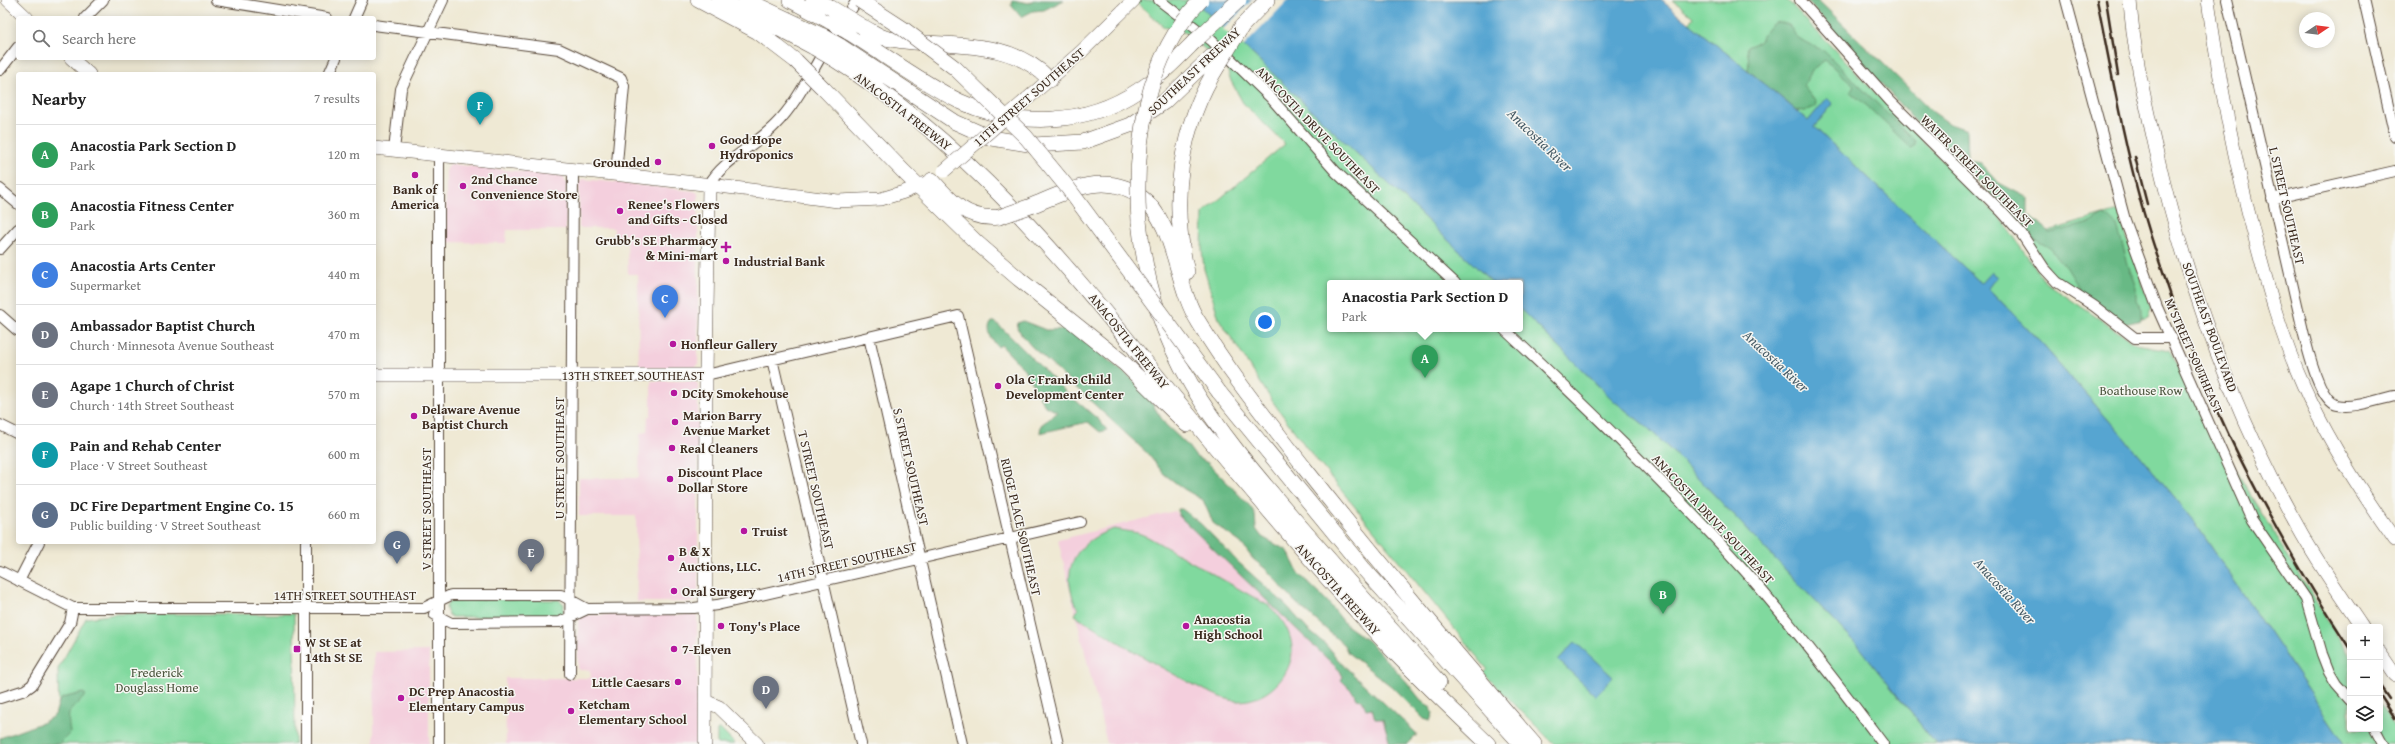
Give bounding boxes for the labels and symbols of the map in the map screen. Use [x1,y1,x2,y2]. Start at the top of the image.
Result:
north arrow [2299,12,2335,48]
street label: SOUTHEAST FREEWAY [1143,23,1245,119]
street label: 11TH STREET SOUTHEAST [969,43,1090,151]
street label: ANACOSTIA DRIVE SOUTHEAST [1252,62,1385,199]
street label: ANACOSTIA FREEWAY [850,67,956,155]
pin: F [467,92,493,125]
water label: Anacostia River [1502,103,1578,177]
street label: WATER STREET SOUTHEAST [1916,110,2038,232]
place label: Good Hope Hydroponics [720,130,794,164]
marker: Good Hope Hydroponics [707,141,717,151]
street label: L STREET SOUTHEAST [2264,145,2310,268]
place label: Grounded [593,153,651,172]
marker: Grounded [653,157,663,167]
marker: Bank of America [410,170,420,180]
place label: 2nd Chance Convenience Store [471,170,578,204]
place label: Bank of America [391,180,440,214]
marker: 2nd Chance Convenience Store [458,181,468,191]
place label: Renee's Flowers and Gifts - Closed [628,195,728,229]
marker: Renee's Flowers and Gifts - Closed [615,206,625,216]
place label: Grubb's SE Pharmacy & Mini-mart [595,231,718,265]
marker: Grubb's SE Pharmacy & Mini-mart [721,242,731,252]
place label: Industrial Bank [734,252,825,271]
marker: Industrial Bank [721,256,731,266]
street label: SOUTHEAST BOULEVARD [2178,259,2242,395]
pin: C [652,285,678,318]
street label: ANACOSTIA FREEWAY [1084,289,1174,393]
street label: M STREET SOUTHEAST [2160,295,2228,417]
your location [1255,312,1275,332]
water label: Anacostia River [1738,324,1814,397]
place label: Honfleur Gallery [681,335,778,354]
marker: Honfleur Gallery [668,339,678,349]
pin: A [1412,345,1438,378]
street label: 13TH STREET SOUTHEAST [562,366,705,385]
place label: Ola C Franks Child Development Center [1006,370,1124,404]
marker: Ola C Franks Child Development Center [993,381,1003,391]
park label: Boathouse Row [2100,381,2183,400]
place label: DCity Smokehouse [682,384,789,403]
marker: DCity Smokehouse [669,388,679,398]
street label: U STREET SOUTHEAST [550,396,569,519]
place label: Delaware Avenue Baptist Church [422,400,520,434]
place label: Marion Barry Avenue Market [683,406,770,440]
street label: S STREET SOUTHEAST [888,406,934,529]
marker: Delaware Avenue Baptist Church [409,411,419,421]
marker: Marion Barry Avenue Market [670,417,680,427]
street label: T STREET SOUTHEAST [793,429,839,552]
place label: Real Cleaners [680,439,758,458]
marker: Real Cleaners [667,443,677,453]
street label: V STREET SOUTHEAST [417,447,436,570]
street label: ANACOSTIA DRIVE SOUTHEAST [1648,450,1779,589]
street label: RIDGE PLACE SOUTHEAST [996,456,1046,598]
place label: Discount Place Dollar Store [678,463,763,497]
marker: Discount Place Dollar Store [665,474,675,484]
place label: Truist [752,522,788,541]
marker: Truist [739,526,749,536]
pin: G [384,531,410,564]
street label: 14TH STREET SOUTHEAST [775,537,919,587]
street label: ANACOSTIA FREEWAY [1291,538,1385,640]
pin: E [518,539,544,572]
place label: B & X Auctions, LLC. [679,542,761,576]
water label: Anacostia River [1969,552,2041,629]
marker: B & X Auctions, LLC. [666,553,676,563]
pin: B [1650,581,1676,614]
place label: Oral Surgery [682,582,756,601]
street label: 14TH STREET SOUTHEAST [274,586,417,605]
marker: Oral Surgery [669,586,679,596]
place label: Anacostia High School [1194,610,1263,644]
place label: Tony's Place [729,617,800,636]
marker: Tony's Place [716,621,726,631]
marker: Anacostia High School [1181,621,1191,631]
place label: W St SE at 14th St SE [305,633,362,667]
place label: 7-Eleven [682,640,732,659]
marker: W St SE at 14th St SE [292,644,302,654]
marker: 7-Eleven [669,644,679,654]
park label: Frederick Douglass Home [116,663,199,697]
place label: Little Caesars [592,673,670,692]
pin: D [753,676,779,709]
marker: Little Caesars [673,677,683,687]
place label: DC Prep Anacostia Elementary Campus [409,682,525,716]
marker: DC Prep Anacostia Elementary Campus [396,693,406,703]
place label: Ketcham Elementary School [579,695,687,729]
marker: Ketcham Elementary School [566,706,576,716]

